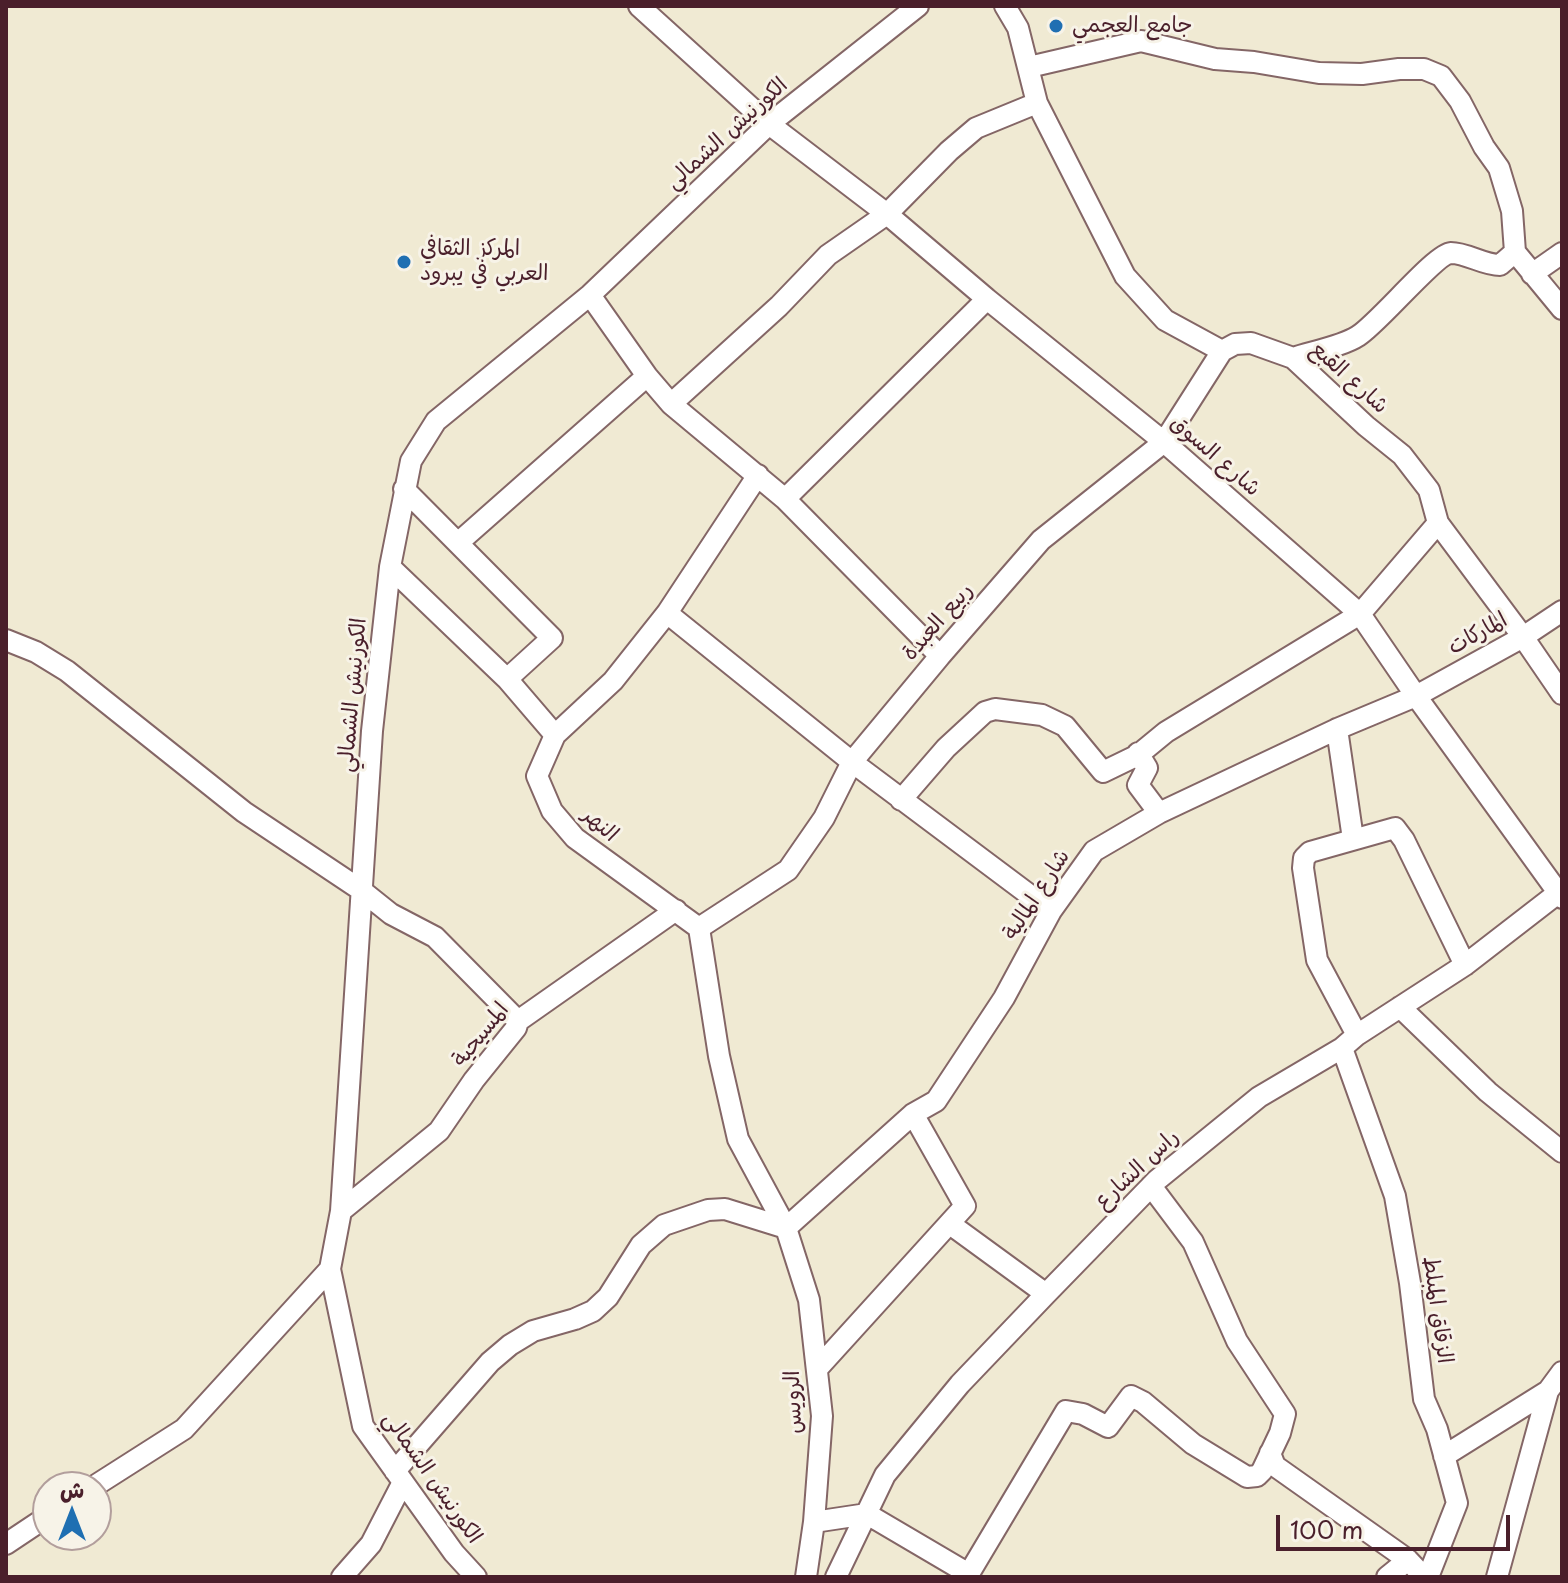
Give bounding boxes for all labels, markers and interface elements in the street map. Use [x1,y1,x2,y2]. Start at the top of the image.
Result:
place label: جامع العجمي [1072,13,1193,39]
marker: جامع العجمي [1047,17,1065,35]
street label: الكورنيش الشمالي [661,72,793,196]
place label: المركز الثقافي العربي في يبرود [420,236,548,288]
marker: المركز الثقافي العربي في يبرود [395,253,413,271]
street label: شارع القبع [1305,336,1393,420]
street label: شارع السوق [1165,410,1265,502]
street label: ربيع العبدة [897,578,979,666]
street label: الماركات [1444,607,1512,661]
street label: الكورنيش الشمالي [333,617,373,773]
street label: النهر [577,802,623,848]
street label: شارع المالية [998,845,1076,945]
street label: المسيحية [447,998,515,1072]
street label: راس الشارع [1089,1124,1185,1216]
street label: الزقاق المبلط [1416,1255,1458,1365]
street label: الرويس [780,1370,808,1434]
street label: الكورنيش الشمالي [377,1407,487,1549]
north arrow [32,1471,112,1551]
text: ش [60,1472,84,1505]
scale bar [1280,1499,1514,1549]
text: 100 m [1290,1511,1363,1547]

